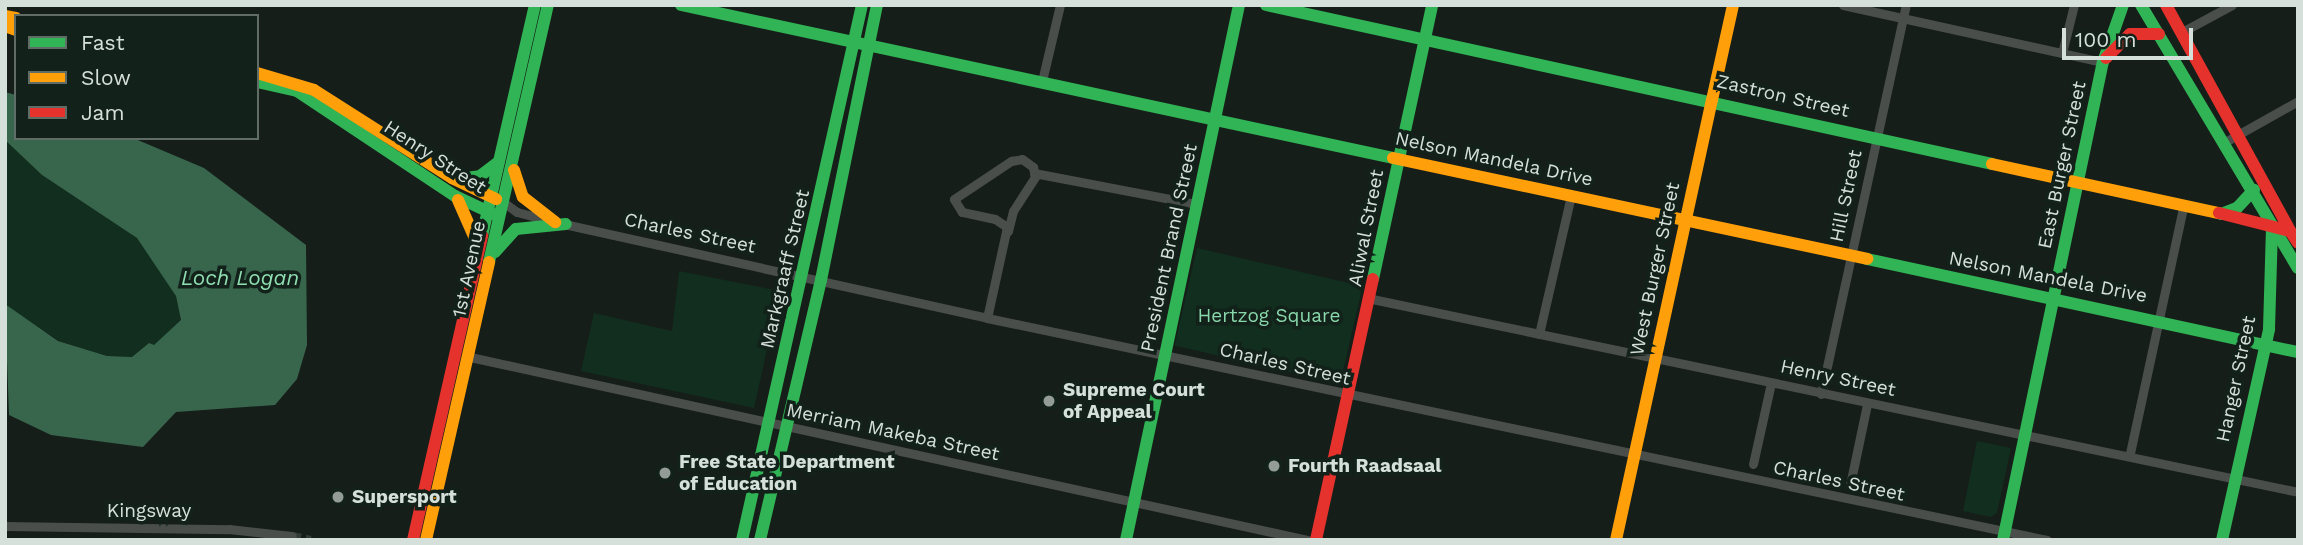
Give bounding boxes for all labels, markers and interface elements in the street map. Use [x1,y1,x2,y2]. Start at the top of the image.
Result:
legend [14,14,259,140]
scale bar [2065,14,2196,58]
text: 100 m [2075,27,2137,52]
text: Fast [81,30,125,55]
text: Slow [81,65,131,90]
street label: Zastron Street [1715,70,1851,122]
street label: East Burger Street [2033,79,2091,251]
text: Jam [81,100,124,125]
street label: Henry Street [379,115,491,199]
street label: Nelson Mandela Drive [1393,127,1595,191]
street label: President Brand Street [1136,142,1202,354]
street label: Hill Street [1825,148,1867,244]
street label: Aliwal Street [1343,167,1389,289]
street label: West Burger Street [1625,180,1685,358]
street label: Markgraaff Street [756,187,814,351]
street label: Charles Street [622,208,758,258]
street label: 1st Avenue [448,218,490,320]
street label: Nelson Mandela Drive [1947,247,2149,307]
water label: Loch Logan [181,265,299,291]
park label: Hertzog Square [1198,305,1340,327]
street label: Hanger Street [2211,314,2261,444]
street label: Charles Street [1217,338,1353,390]
street label: Henry Street [1778,355,1898,401]
place label: Supreme Court of Appeal [1063,379,1205,423]
marker: Supreme Court of Appeal [1041,393,1057,409]
street label: Merriam Makeba Street [784,398,1002,466]
place label: Free State Department of Education [679,451,894,495]
place label: Fourth Raadsaal [1288,455,1441,477]
street label: Charles Street [1771,456,1907,506]
marker: Fourth Raadsaal [1266,458,1282,474]
marker: Free State Department of Education [657,465,673,481]
place label: Supersport [352,486,457,508]
marker: Supersport [330,489,346,505]
street label: Kingsway [107,500,191,522]

